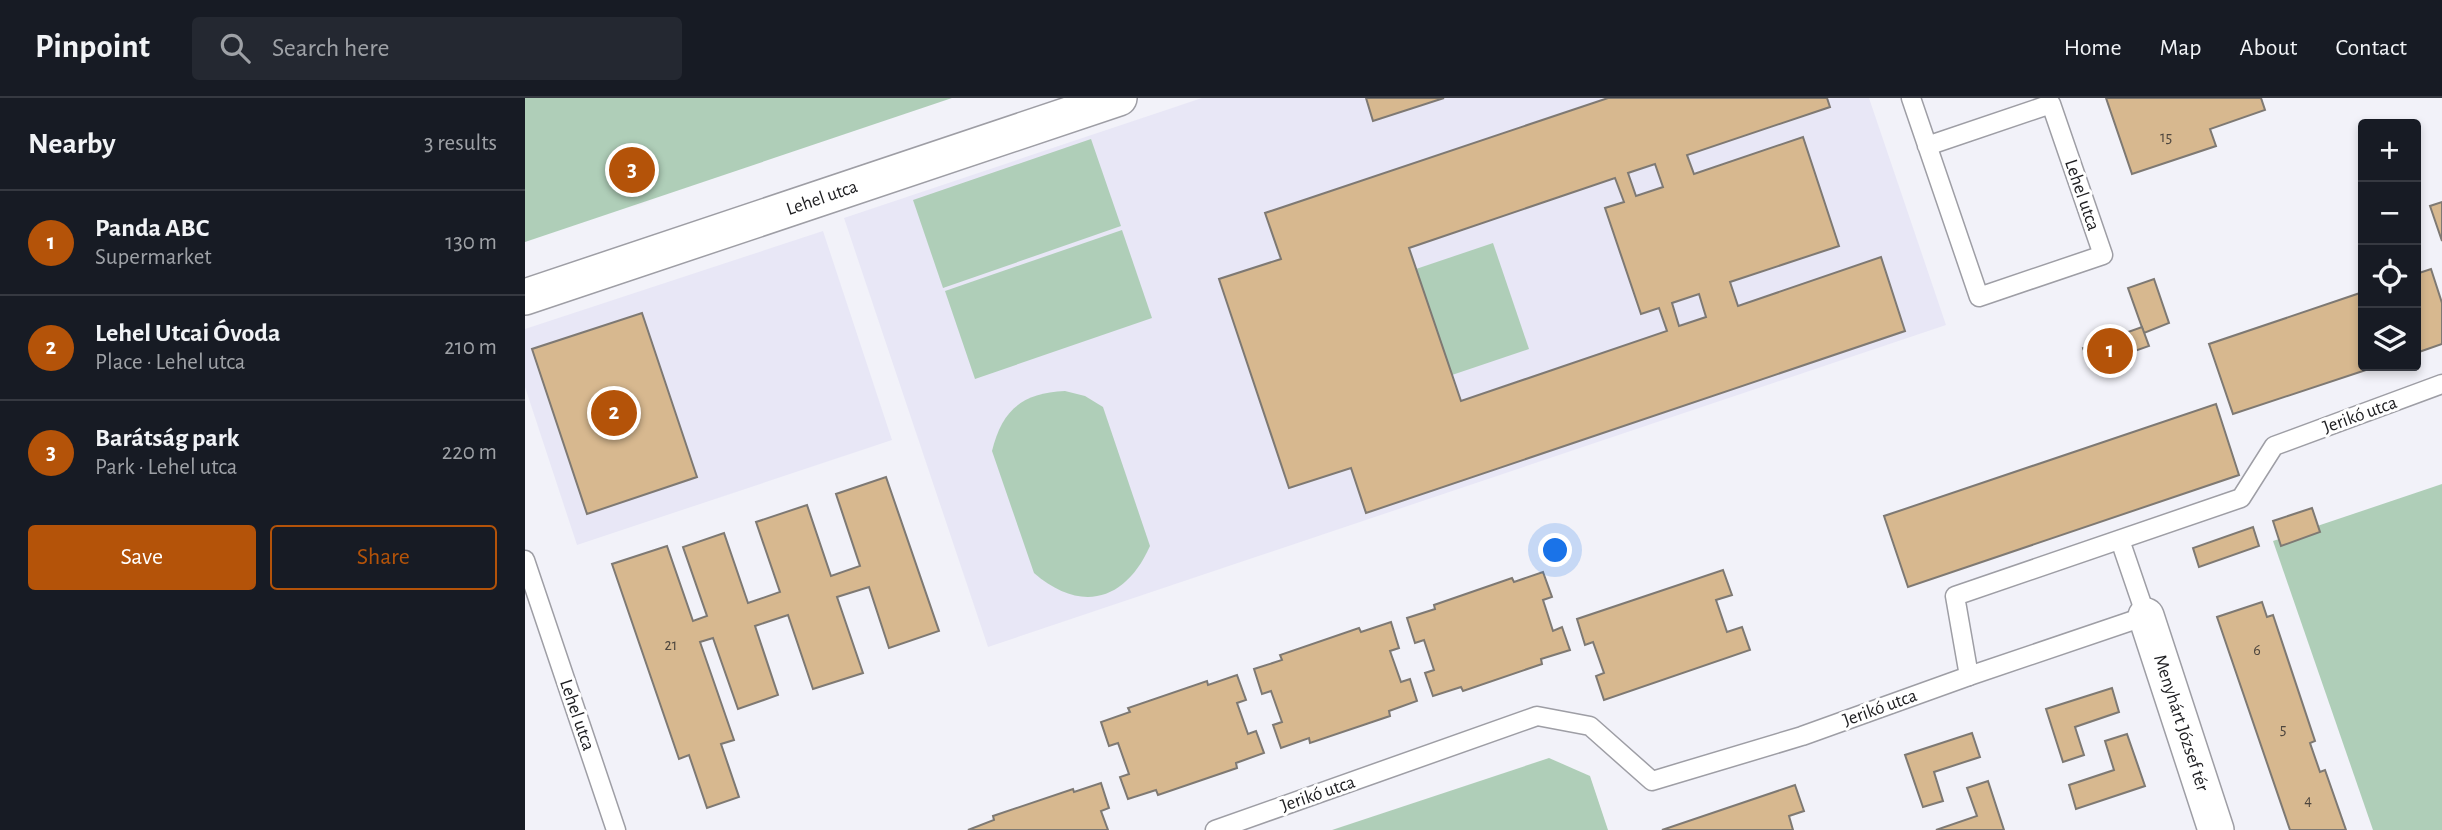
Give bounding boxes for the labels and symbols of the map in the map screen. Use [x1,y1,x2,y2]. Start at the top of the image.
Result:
house number: 15 [2160,129,2172,145]
pin: 3 [609,144,655,196]
street label: Lehel utca [2061,157,2103,233]
street label: Lehel utca [784,177,860,219]
pin: 1 [2087,325,2133,377]
pin: 2 [591,387,637,439]
street label: Jerikó utca [2320,393,2400,437]
your location [1538,533,1572,567]
house number: 21 [665,637,677,653]
house number: 6 [2253,642,2261,658]
street label: Menyhárt József tér [2150,652,2212,794]
street label: Lehel utca [556,677,598,753]
street label: Jerikó utca [1840,686,1920,730]
house number: 5 [2280,721,2286,737]
street label: Jerikó utca [1278,772,1358,816]
house number: 4 [2304,792,2312,808]

